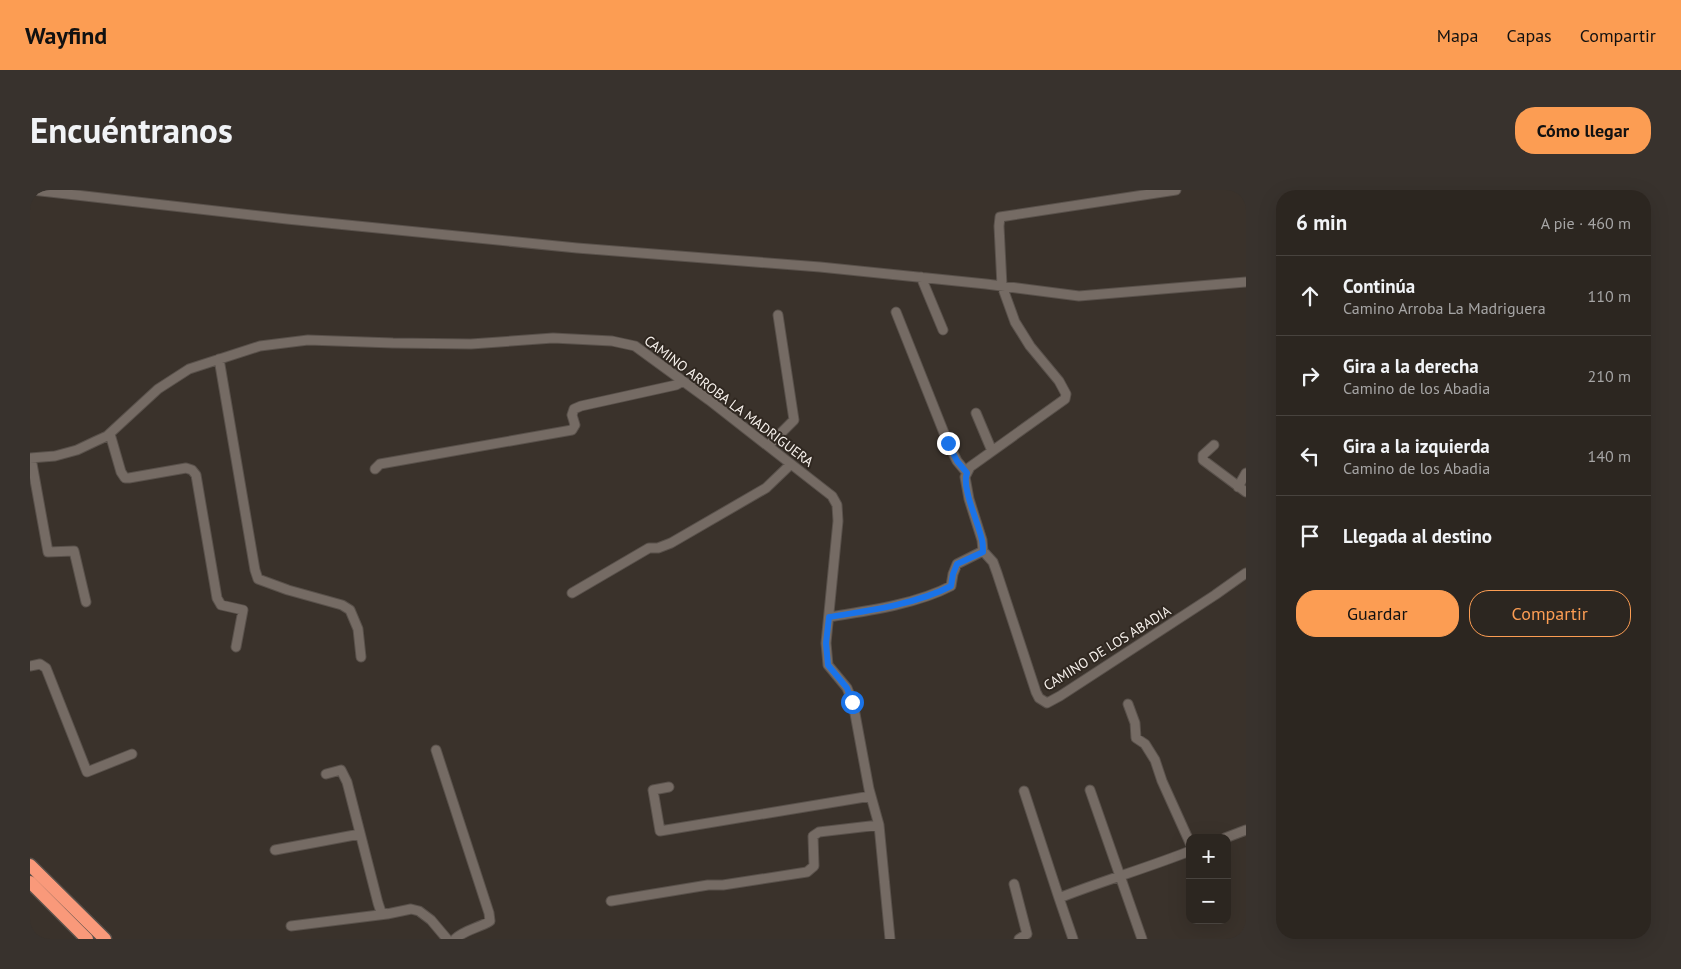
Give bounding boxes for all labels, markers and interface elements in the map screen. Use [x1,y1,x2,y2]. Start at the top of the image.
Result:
text: Wayfind [25,20,107,51]
text: Mapa [1437,24,1479,47]
text: Capas [1507,24,1552,47]
text: Compartir [1580,24,1656,47]
text: Encuéntranos [30,107,233,153]
button: Cómo llegar [1515,107,1651,154]
text: 6 min [1296,209,1347,236]
text: A pie · 460 m [1541,213,1631,233]
text: Continúa [1343,274,1415,298]
icon: ahead [1296,282,1324,310]
text: 110 m [1588,286,1631,306]
text: Camino Arroba La Madriguera [1343,298,1546,318]
street label: CAMINO ARROBA LA MADRIGUERA [641,331,818,471]
text: Gira a la derecha [1343,354,1479,378]
icon: right [1296,362,1324,390]
text: 210 m [1588,366,1631,386]
text: Camino de los Abadia [1343,378,1490,398]
route end [937,432,960,455]
text: Gira a la izquierda [1343,434,1490,458]
icon: left [1296,442,1324,470]
text: 140 m [1588,446,1631,466]
text: Camino de los Abadia [1343,458,1490,478]
icon: arrive [1296,522,1324,550]
text: Llegada al destino [1343,524,1492,548]
button: Guardar [1296,590,1459,637]
button: Compartir [1469,590,1631,637]
street label: CAMINO DE LOS ABADIA [1040,601,1175,694]
route start [841,691,864,714]
map controls [1186,834,1231,924]
button: + [1186,834,1231,879]
button: − [1186,879,1231,924]

